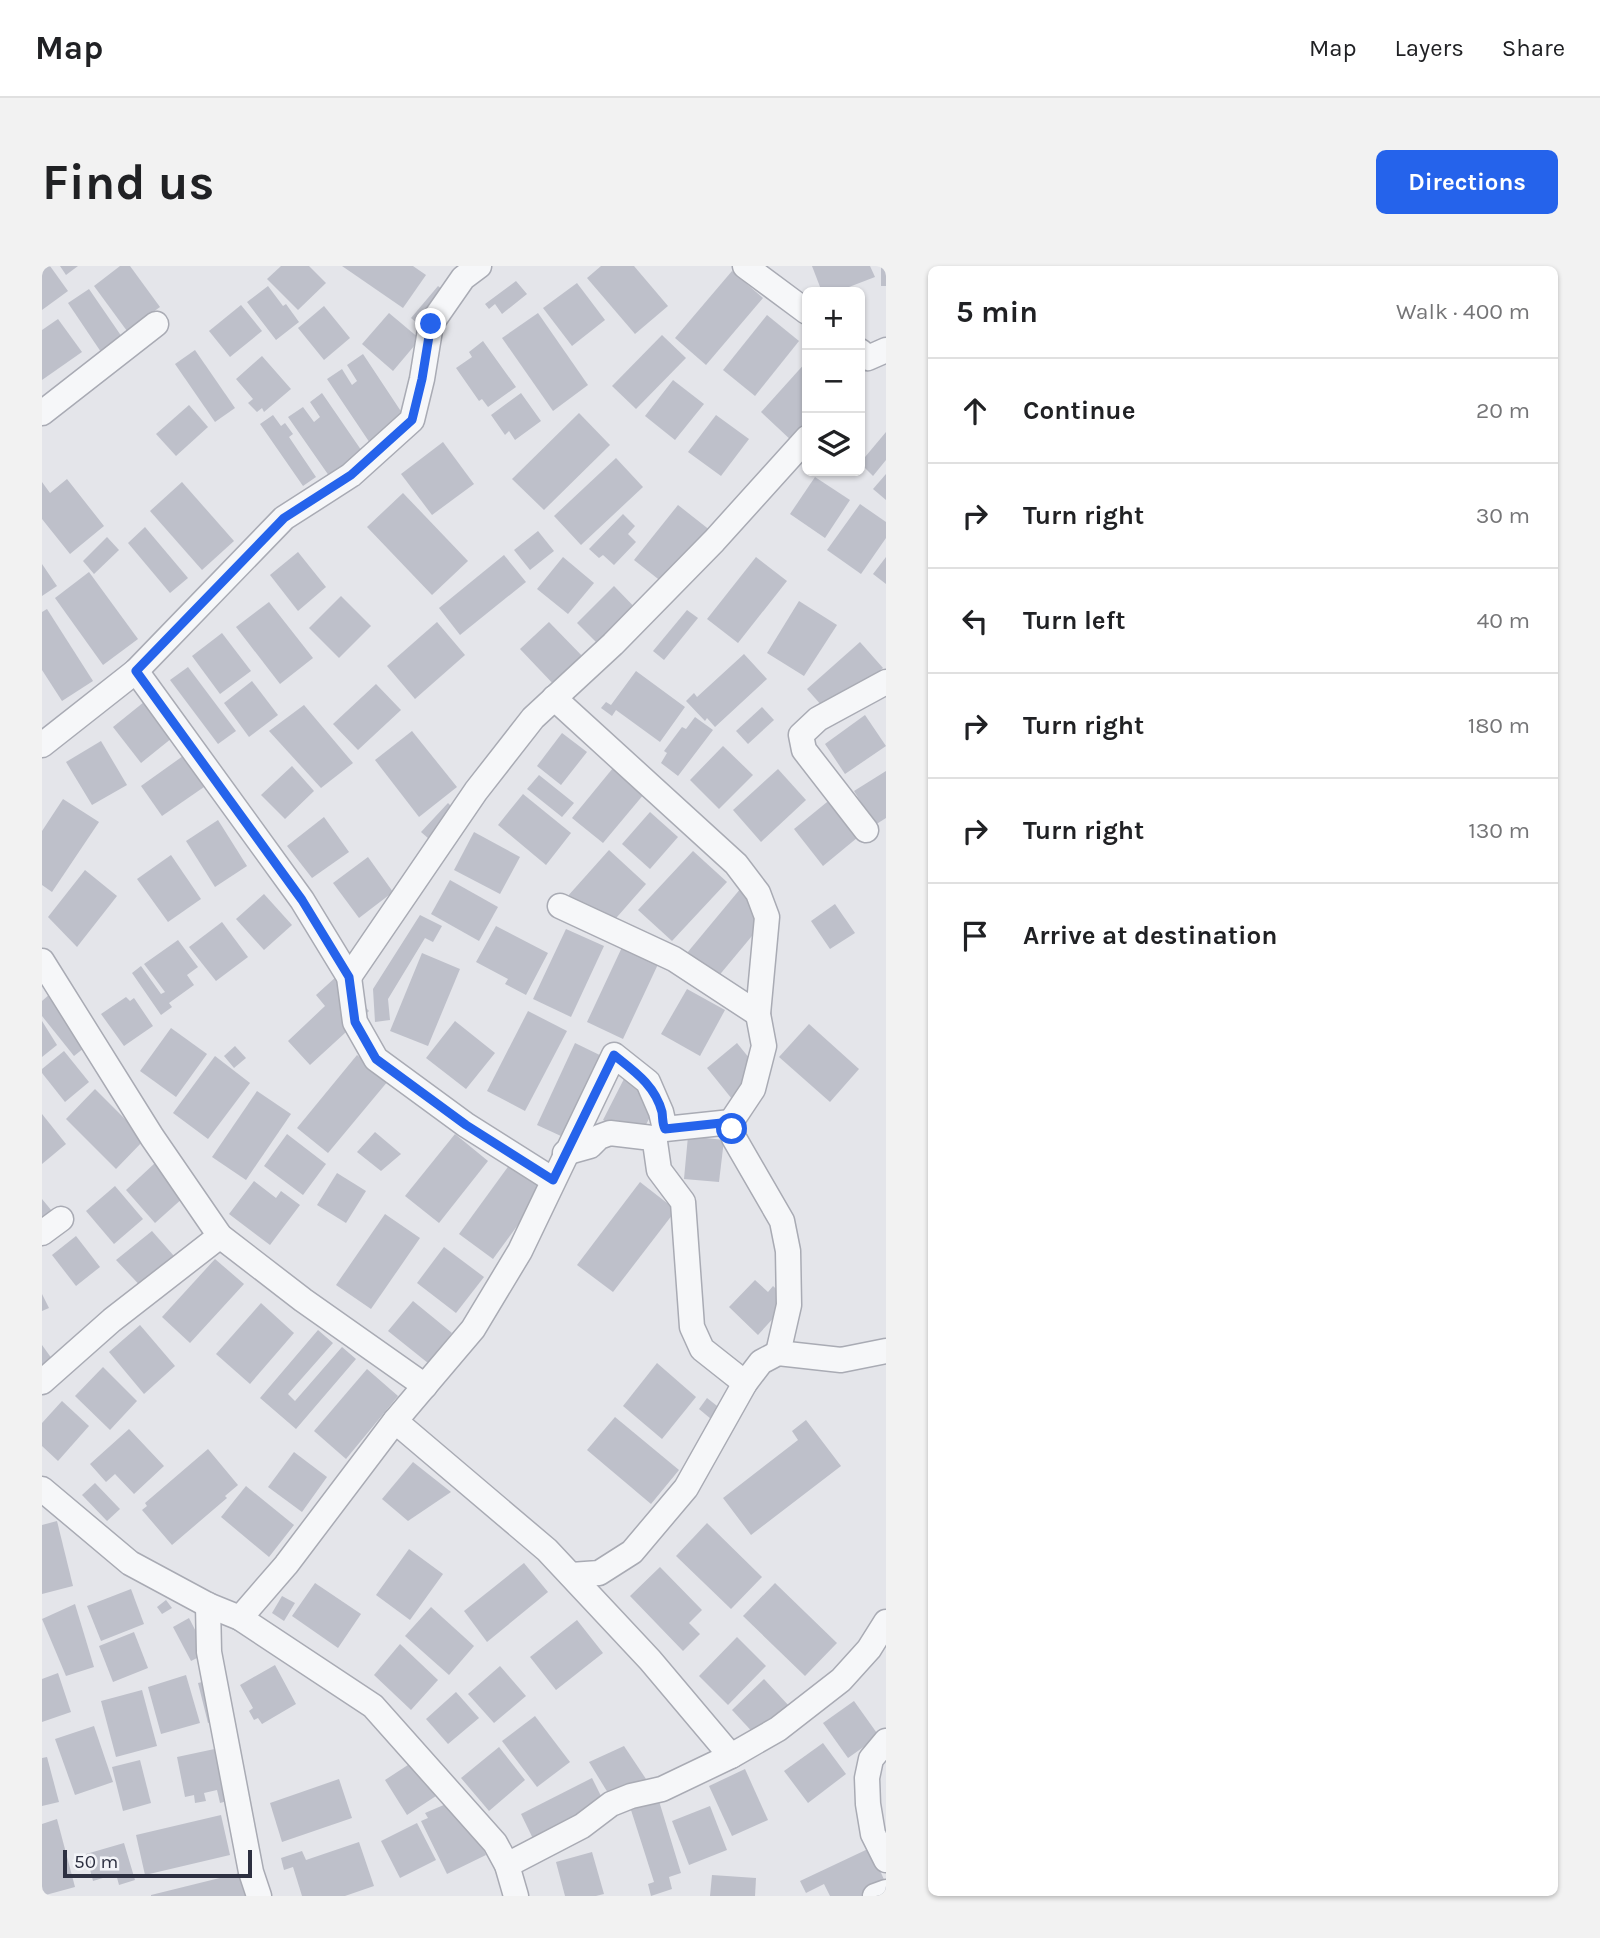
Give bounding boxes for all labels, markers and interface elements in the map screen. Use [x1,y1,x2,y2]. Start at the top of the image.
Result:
text: Map [35,29,103,67]
text: Map [1309,34,1357,62]
text: Layers [1395,34,1464,62]
text: Share [1502,34,1565,62]
button: Directions [1376,150,1558,214]
text: Find us [42,154,214,211]
map controls [802,287,865,476]
button: + [802,287,865,350]
text: 5 min [956,294,1038,330]
text: Walk · 400 m [1396,298,1530,325]
route end [415,308,446,339]
button: − [802,350,865,413]
icon: ahead [956,392,994,430]
text: Continue [1023,395,1135,426]
text: 20 m [1476,397,1530,424]
button: layers [802,413,865,476]
icon: right [956,497,994,535]
text: Turn right [1023,500,1144,531]
text: 30 m [1476,502,1530,529]
icon: left [956,602,994,640]
text: Turn left [1023,605,1125,636]
text: 40 m [1477,607,1530,634]
icon: right [956,707,994,745]
text: Turn right [1023,710,1144,741]
text: 180 m [1468,712,1530,739]
icon: right [956,812,994,850]
text: Turn right [1023,815,1144,846]
text: 130 m [1468,817,1530,844]
icon: arrive [956,917,994,955]
text: Arrive at destination [1023,920,1277,951]
route start [716,1113,747,1144]
scale bar [63,1847,252,1879]
text: 50 m [74,1851,118,1873]

